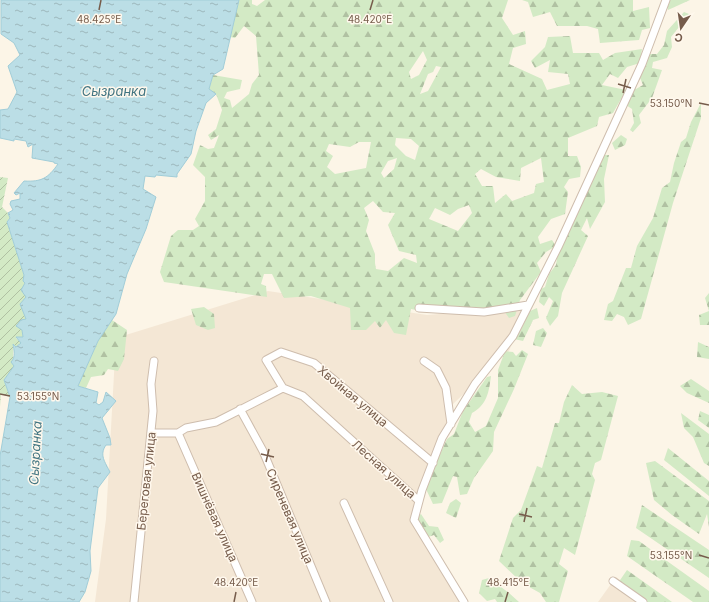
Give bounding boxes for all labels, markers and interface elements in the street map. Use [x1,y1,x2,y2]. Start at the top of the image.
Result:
north arrow [661,8,701,48]
text: 48.425°E [77,13,121,25]
text: 48.420°E [348,13,392,25]
text: С [673,30,684,45]
water label: Сызранка [82,83,146,99]
text: 53.150°N [650,97,692,109]
street label: Хвойная улица [315,362,391,430]
text: 53.155°N [17,390,59,402]
water label: Сызранка [25,420,45,486]
street label: Береговая улица [133,431,159,531]
street label: Лесная улица [349,436,419,502]
street label: Сиреневая улица [263,466,317,566]
street label: Вишнёвая улица [189,470,241,564]
text: 53.155°N [650,549,692,561]
text: 48.420°E [214,576,258,588]
text: 48.415°E [487,576,529,588]

